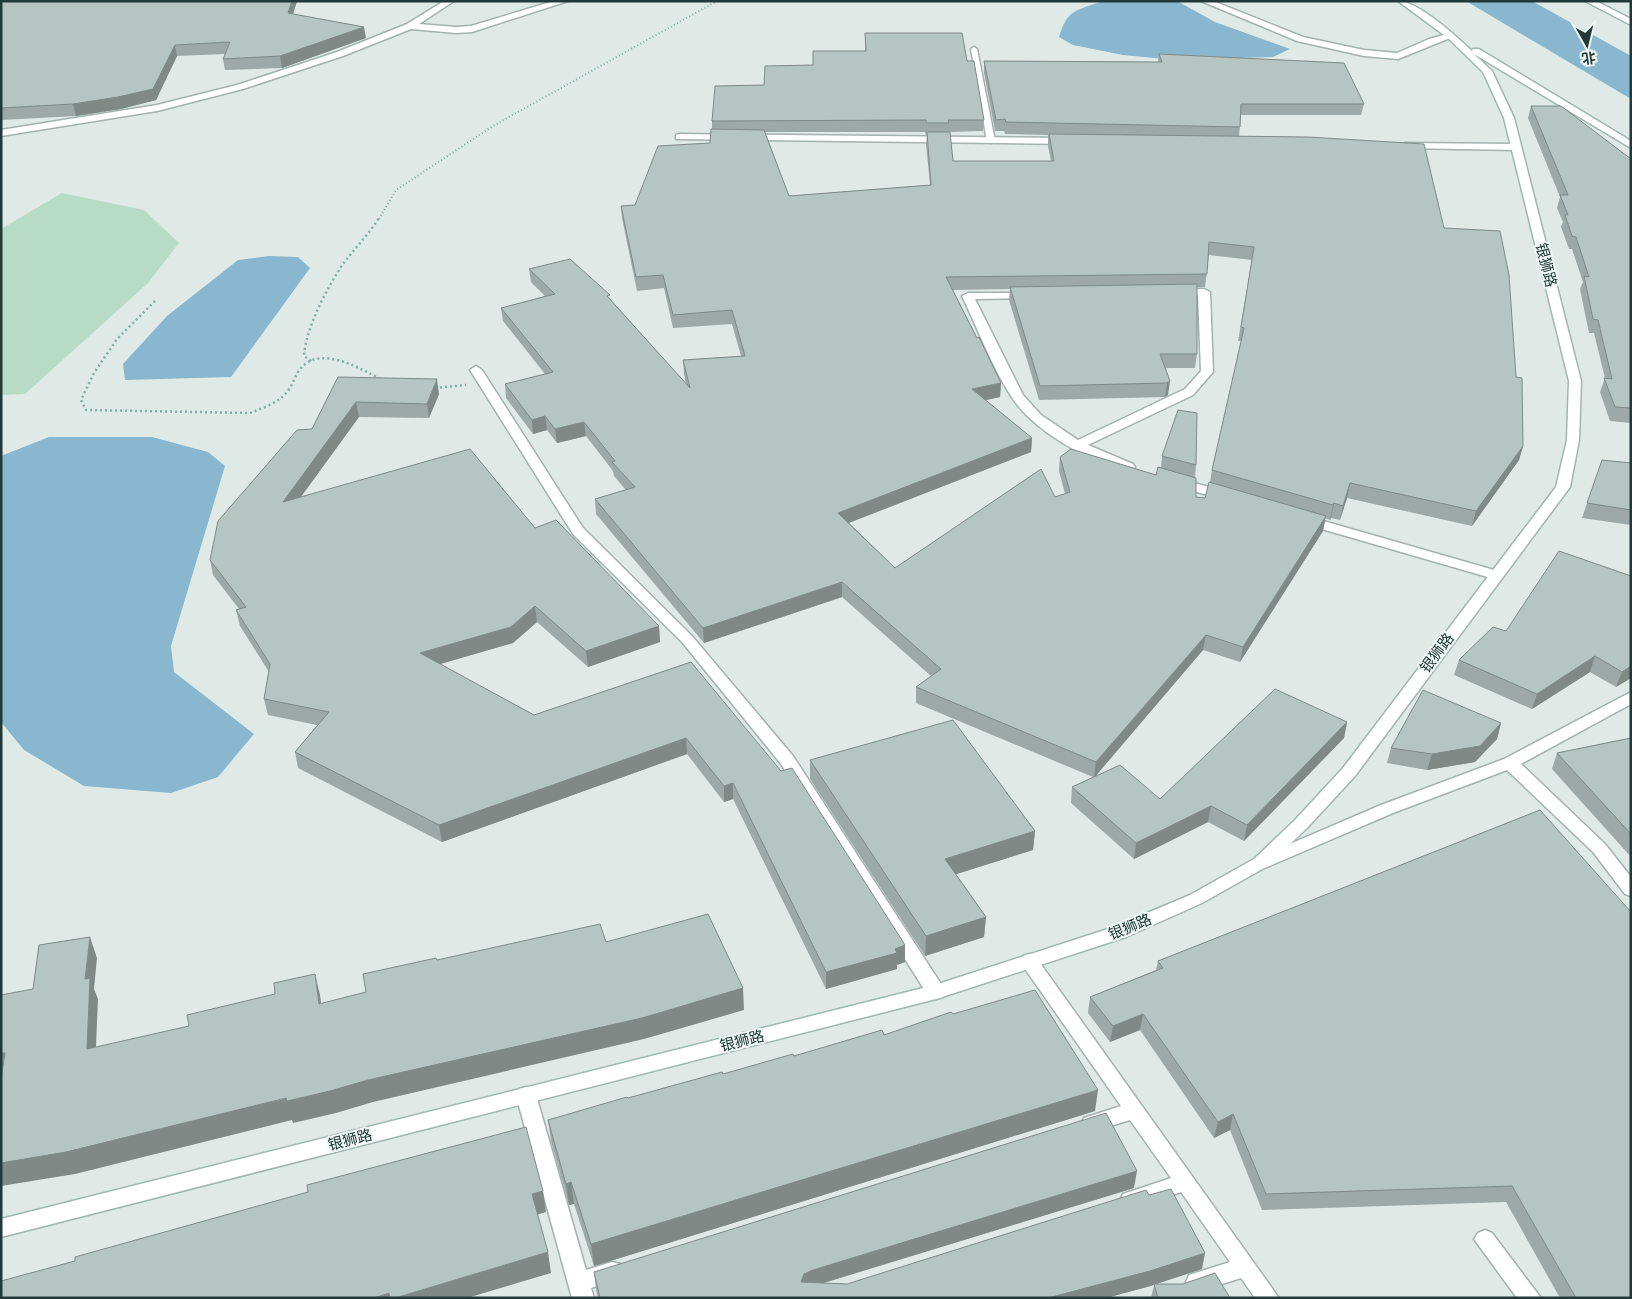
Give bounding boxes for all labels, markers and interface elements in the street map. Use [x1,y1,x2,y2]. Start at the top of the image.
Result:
north arrow [1562,20,1612,70]
text: 北 [1581,48,1597,67]
street label: 银狮路 [1532,241,1560,289]
street label: 银狮路 [1416,630,1458,676]
street label: 银狮路 [1106,910,1154,944]
street label: 银狮路 [718,1027,766,1055]
street label: 银狮路 [326,1126,374,1154]

